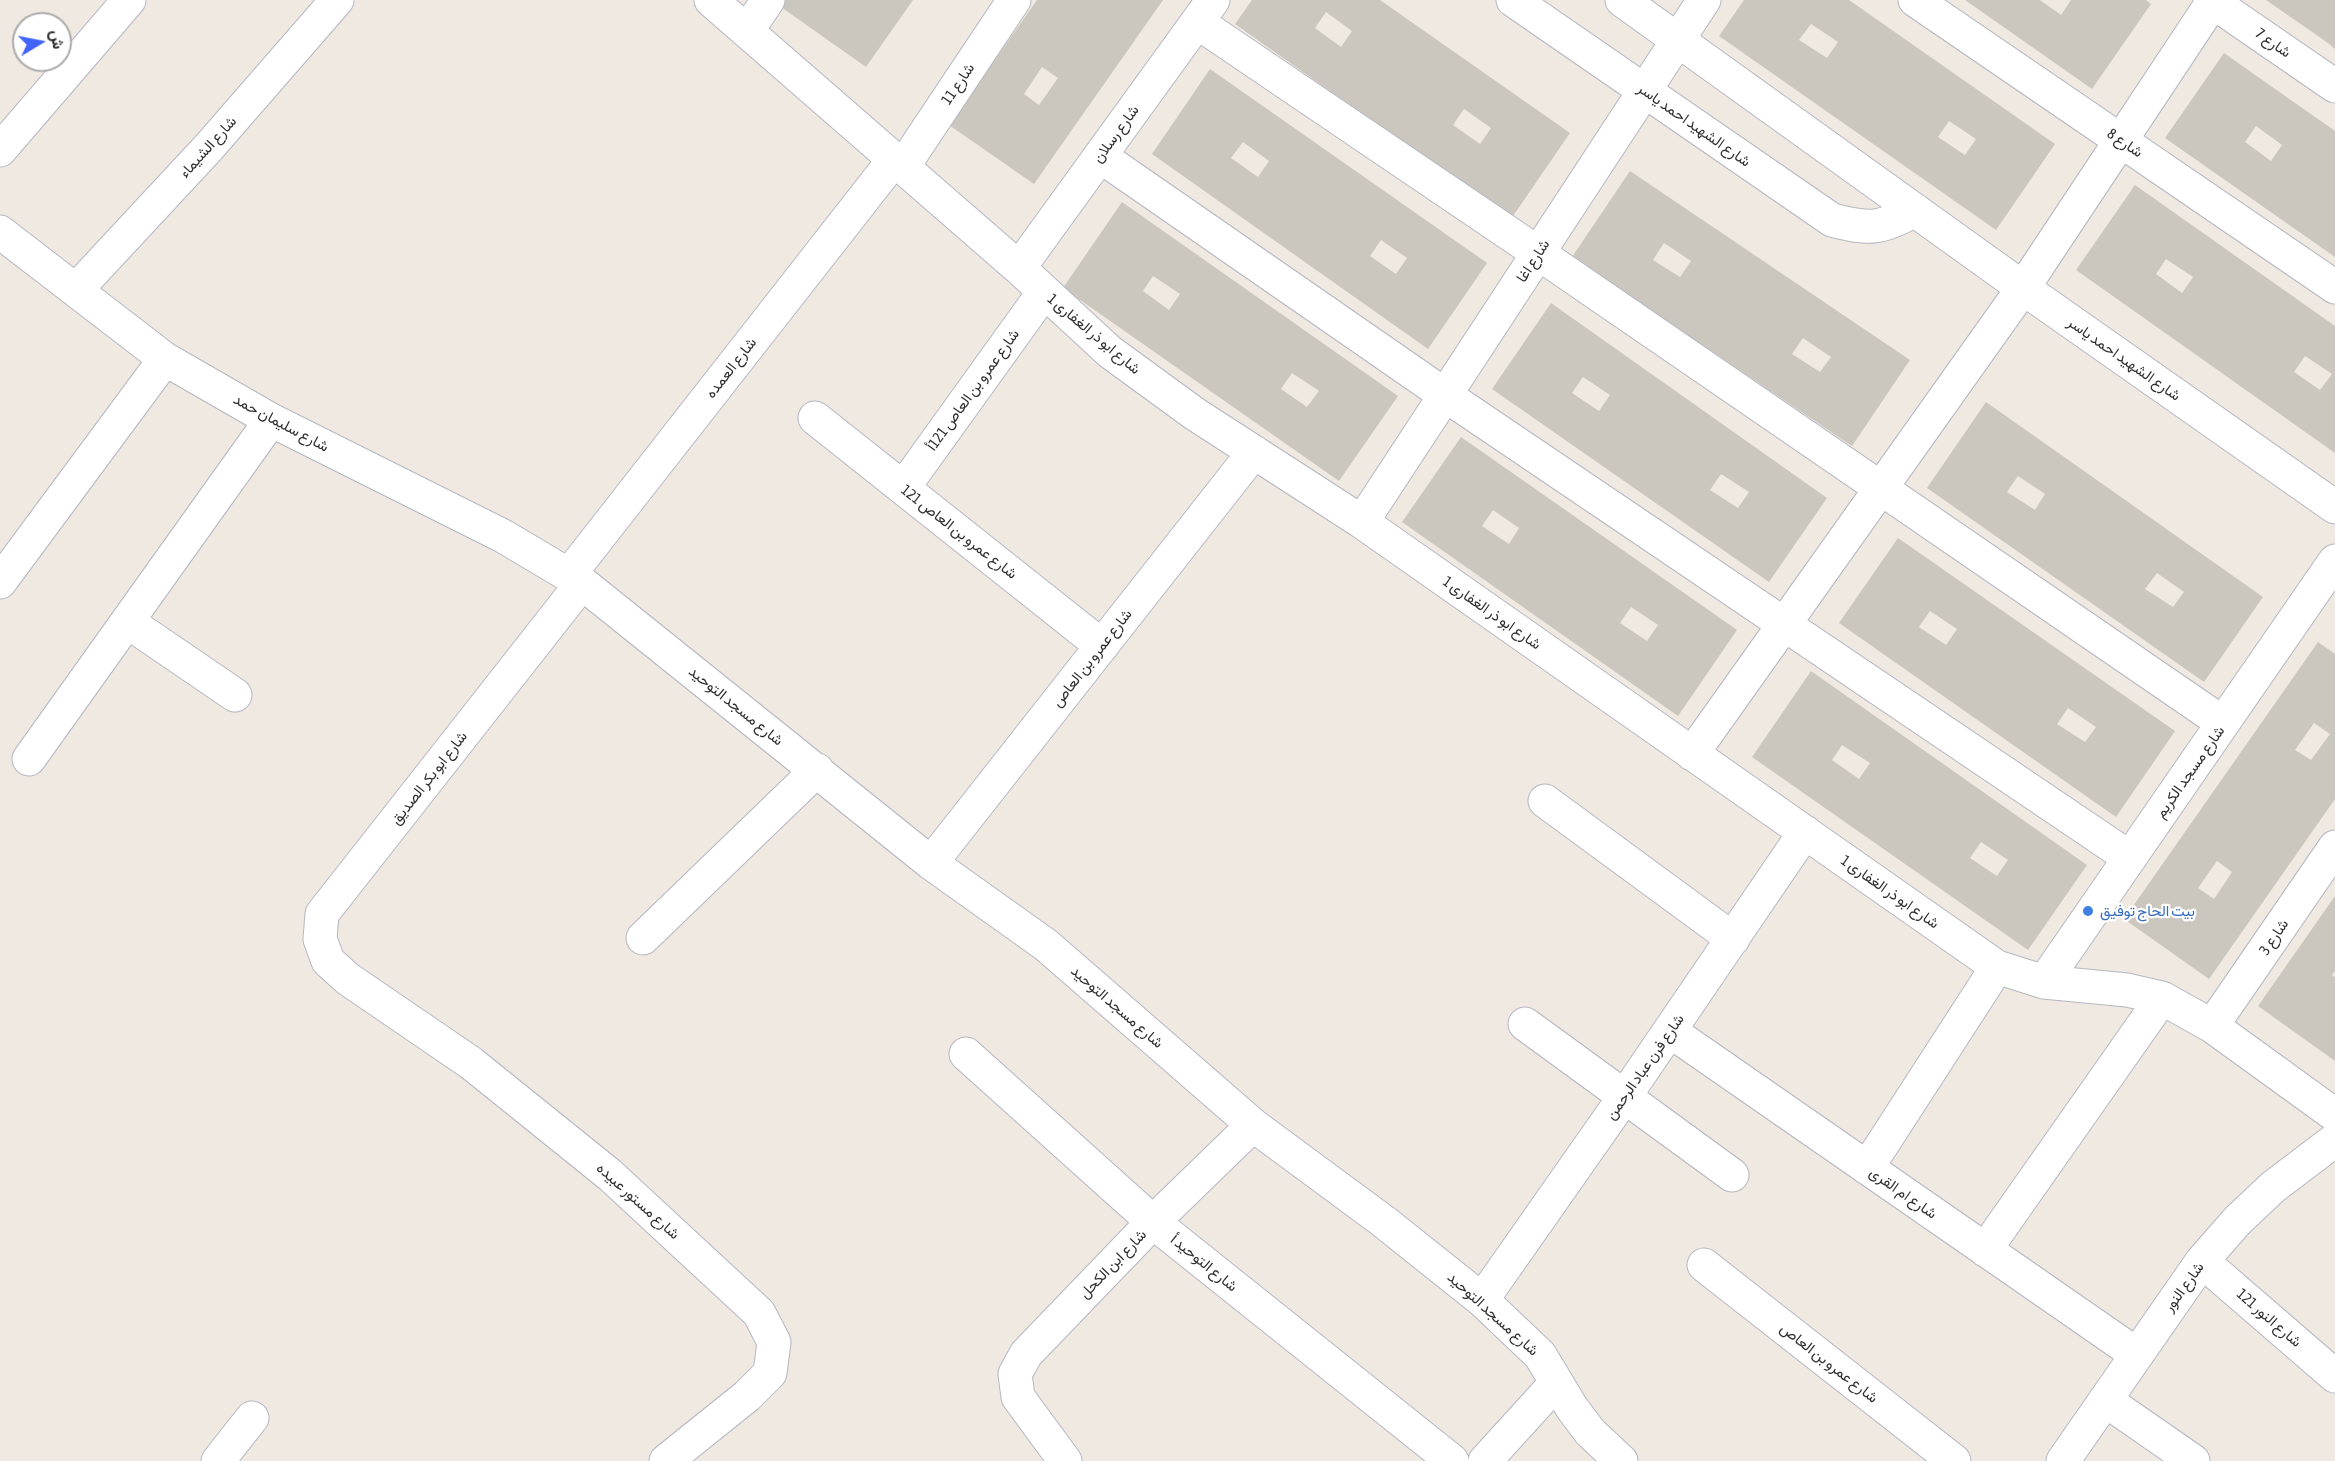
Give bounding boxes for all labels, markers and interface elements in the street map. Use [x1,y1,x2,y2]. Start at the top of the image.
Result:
north arrow [12,12,72,72]
street label: شارع 7 [2252,24,2294,62]
text: ش [47,28,68,50]
street label: شارع 11 [938,60,978,108]
street label: شارع الشهيد احمد ياسر [1634,79,1754,171]
street label: شارع رسلان [1089,102,1143,166]
street label: شارع الشيماء [176,112,240,182]
street label: شارع 8 [2104,125,2146,161]
street label: شارع اغا [1513,236,1553,286]
street label: شارع ابو ذر الغفارى 1 [1044,290,1144,378]
street label: شارع الشهيد احمد ياسر [2064,313,2184,405]
street label: شارع عمرو بن العاص 121أ [923,326,1023,454]
street label: شارع العمده [702,334,760,402]
street label: شارع سليمان حمد [230,390,332,456]
street label: شارع عمرو بن العاص 121 [897,481,1021,583]
street label: شارع ابو ذر الغفارى 1 [1439,572,1545,654]
street label: شارع عمرو بن العاص [1048,605,1136,711]
street label: شارع مسجد التوحيد [685,662,787,750]
street label: شارع مسجد الكريم [2151,722,2229,822]
street label: شارع ابو بكر الصديق [387,728,471,828]
street label: شارع ابو ذر الغفارى 1 [1837,851,1943,933]
place label: بيت الحاج توفيق [2100,902,2195,920]
marker: بيت الحاج توفيق [2081,904,2095,918]
street label: شارع 3 [2256,916,2292,958]
street label: شارع مسجد التوحيد [1067,962,1167,1052]
street label: شارع فرن عباد الرحمن [1602,1011,1688,1123]
street label: شارع مستور عبيده [593,1159,683,1243]
street label: شارع ام القرى [1866,1163,1940,1223]
street label: شارع ابن الكحل [1076,1226,1150,1302]
street label: شارع التوحيد أ [1167,1230,1241,1296]
street label: شارع النور [2160,1259,2208,1315]
street label: شارع مسجد التوحيد [1444,1268,1542,1360]
street label: شارع النور 121 [2233,1285,2305,1351]
street label: شارع عمرو بن العاص [1776,1319,1882,1407]

